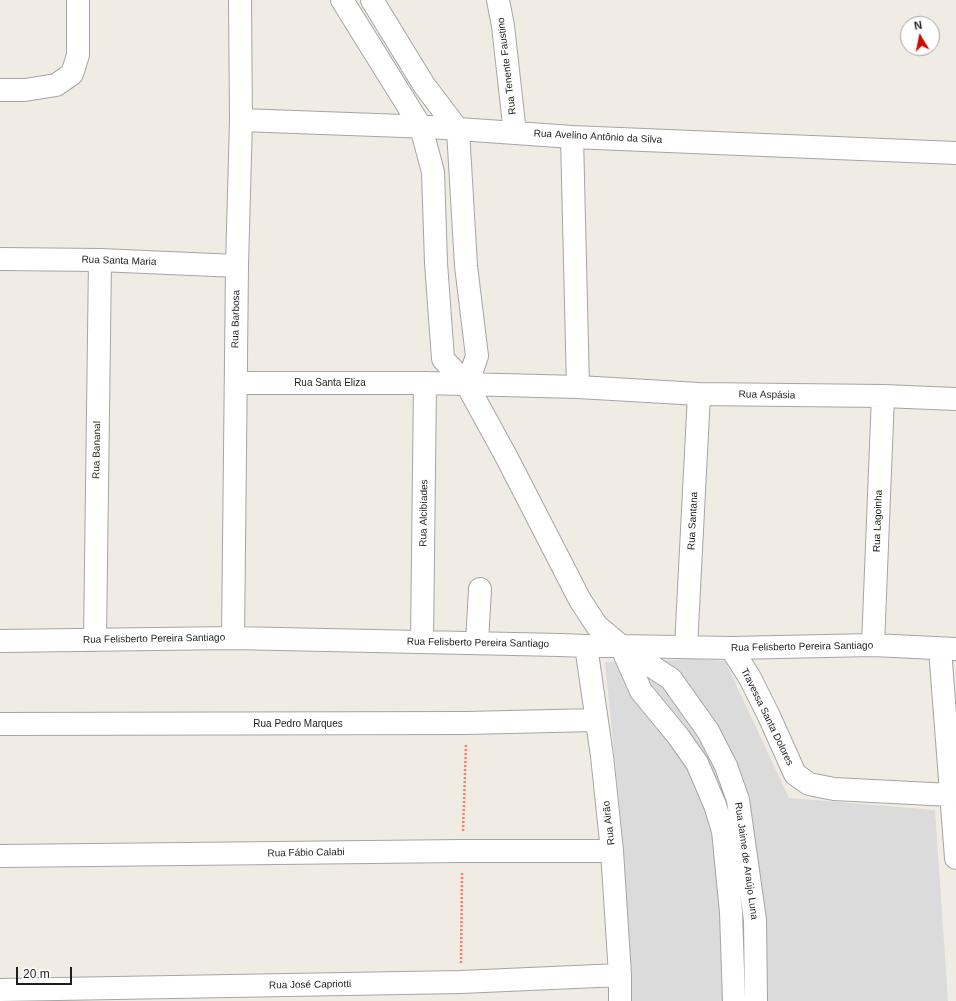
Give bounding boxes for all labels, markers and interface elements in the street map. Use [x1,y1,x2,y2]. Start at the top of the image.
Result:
north arrow [900,16,940,56]
street label: Rua Tenente Faustino [495,17,519,115]
text: N [913,19,923,32]
street label: Rua Avelino Antônio da Silva [533,128,663,146]
street label: Rua Santa Maria [81,254,157,268]
street label: Rua Barbosa [229,290,243,348]
street label: Rua Santa Eliza [294,377,366,389]
street label: Rua Aspásia [739,389,795,401]
street label: Rua Bananal [90,421,104,479]
street label: Rua Alcibíades [417,479,431,547]
street label: Rua Lagoinha [871,490,885,552]
street label: Rua Santana [685,492,701,550]
street label: Rua Felisberto Pereira Santiago [83,632,225,646]
street label: Rua Felisberto Pereira Santiago [407,636,549,650]
street label: Rua Felisberto Pereira Santiago [731,640,873,654]
street label: Travessa Santa Dolores [738,666,796,768]
street label: Rua Pedro Marques [253,718,343,730]
street label: Rua Airão [600,800,618,846]
street label: Rua Jaime de Araújo Luna [732,802,760,920]
street label: Rua Fábio Calabi [267,846,345,860]
scale bar [18,959,74,985]
text: 20 m [23,967,50,981]
street label: Rua José Capriotti [269,978,351,992]

